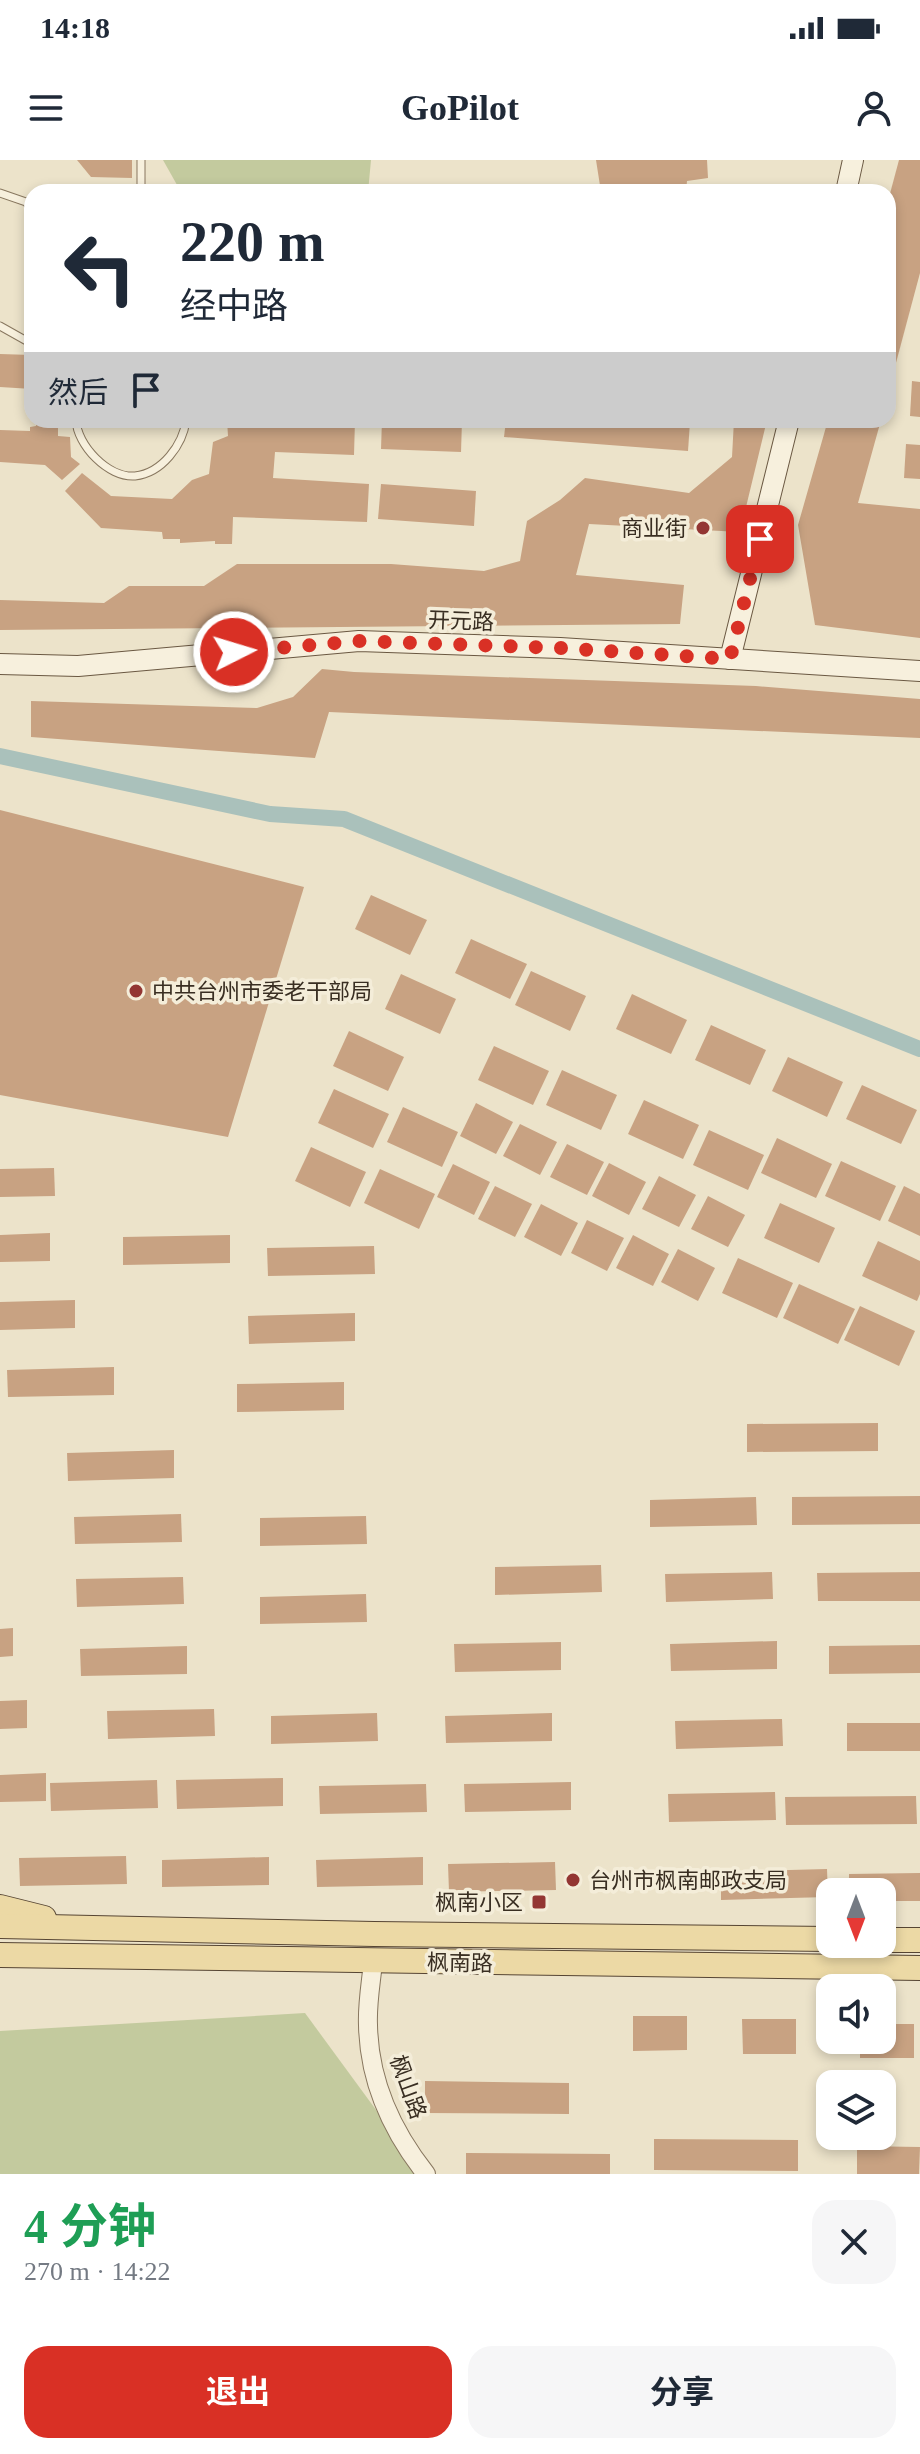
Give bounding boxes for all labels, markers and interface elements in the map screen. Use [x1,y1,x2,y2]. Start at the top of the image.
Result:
text: 14:18 [40,11,110,44]
icon: menu [24,86,68,130]
icon: person [852,86,896,130]
text: GoPilot [401,88,519,128]
text: 220 m [180,211,325,273]
icon: left [48,216,152,320]
text: 经中路 [180,286,288,326]
icon: arrive [124,368,168,412]
text: 然后 [48,376,108,409]
pin [726,505,794,573]
place label: 商业街 [621,516,687,541]
icon: arrive [738,517,782,561]
marker: 商业街 [694,519,712,537]
street label: 开元路 [428,607,494,635]
position arrow [192,610,276,694]
place label: 中共台州市委老干部局 [152,979,372,1004]
marker: 中共台州市委老干部局 [127,982,145,1000]
place label: 台州市枫南邮政支局 [589,1868,787,1893]
marker: 台州市枫南邮政支局 [564,1871,582,1889]
north arrow [816,1878,896,1958]
map controls [816,1878,896,2150]
place label: 枫南小区 [435,1890,523,1915]
marker: 枫南小区 [530,1893,548,1911]
street label: 枫南路 [427,1950,493,1976]
button: sound [816,1974,896,2054]
street label: 枫山路 [385,2052,431,2122]
button: layers [816,2070,896,2150]
text: 4 分钟 [24,2200,156,2253]
button: close [812,2200,896,2284]
text: 270 m · 14:22 [24,2257,171,2286]
button: 退出 [24,2346,452,2438]
button: 分享 [468,2346,896,2438]

